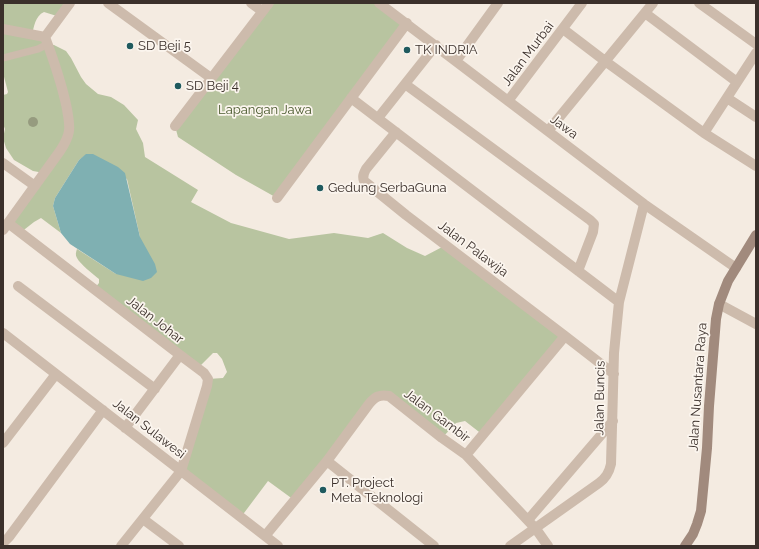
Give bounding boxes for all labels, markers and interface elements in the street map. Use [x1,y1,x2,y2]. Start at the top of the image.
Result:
street label: Jalan Murbai [499,19,557,89]
place label: SD Beji 5 [138,38,191,54]
marker: SD Beji 5 [125,41,135,51]
place label: TK INDRIA [415,42,478,58]
marker: TK INDRIA [402,45,412,55]
place label: SD Beji 4 [186,78,239,94]
marker: SD Beji 4 [173,81,183,91]
park label: Lapangan Jawa [218,102,312,118]
street label: Jawa [547,112,581,142]
place label: Gedung SerbaGuna [328,180,447,196]
marker: Gedung SerbaGuna [315,183,325,193]
street label: Jalan Palawija [435,218,511,280]
street label: Jalan Johar [123,293,187,347]
street label: Jalan Nusantara Raya [686,322,710,452]
street label: Jalan Buncis [592,360,608,436]
street label: Jalan Gambir [401,386,473,446]
street label: Jalan Sulawesi [110,396,188,462]
place label: PT. Project Meta Teknologi [331,475,423,506]
marker: PT. Project Meta Teknologi [318,485,328,495]

